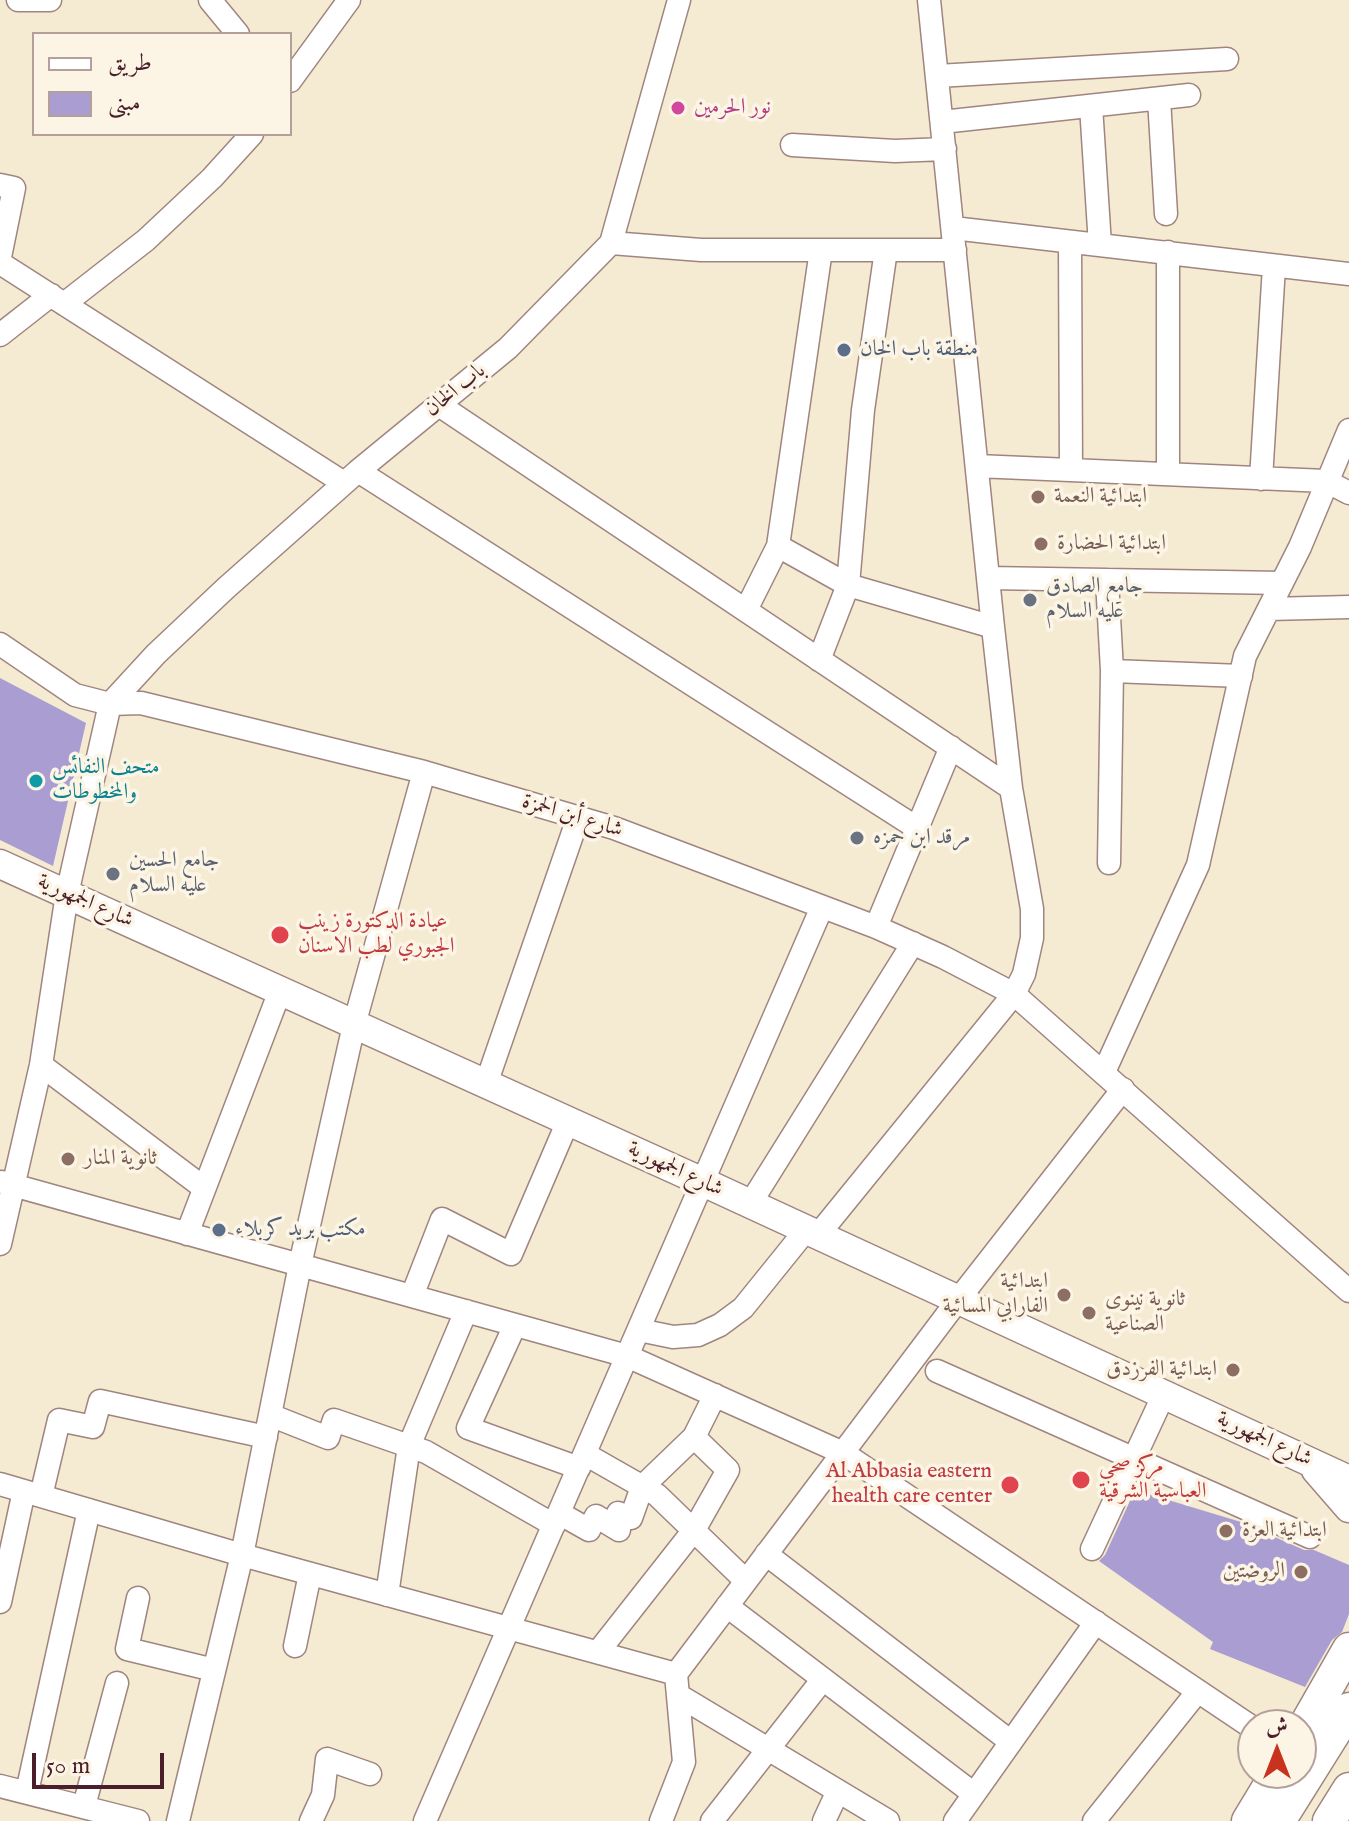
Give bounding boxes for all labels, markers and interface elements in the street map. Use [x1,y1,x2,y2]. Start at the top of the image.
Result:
legend [32,32,292,136]
text: طريق [108,48,152,79]
text: مبنى [108,88,141,119]
place label: نور الحرمين [694,95,771,121]
marker: نور الحرمين [669,99,687,117]
place label: منطقة باب الخان [860,337,978,363]
marker: منطقة باب الخان [835,341,853,359]
street label: باب الخان [420,359,492,423]
place label: ابتدائية النعمة [1054,484,1147,510]
marker: ابتدائية النعمة [1029,488,1047,506]
place label: ابتدائية الحضارة [1057,531,1166,557]
marker: ابتدائية الحضارة [1032,535,1050,553]
place label: جامع الصادق عليه السلام [1046,574,1143,626]
marker: جامع الصادق عليه السلام [1021,591,1039,609]
place label: متحف النفائس والمخطوطات [52,755,160,806]
marker: متحف النفائس والمخطوطات [27,772,45,790]
street label: شارع أبن الحمزة [518,789,626,845]
place label: مرقد ابن حمزه [873,825,970,851]
marker: مرقد ابن حمزه [848,829,866,847]
place label: جامع الحسين عليه السلام [129,848,219,900]
marker: جامع الحسين عليه السلام [104,865,122,883]
street label: شارع الجمهورية [33,869,137,935]
place label: عيادة الدكتورة زينب الجبوري لطب الاسنان [298,909,455,960]
marker: عيادة الدكتورة زينب الجبوري لطب الاسنان [269,924,291,946]
street label: شارع الجمهورية [623,1136,727,1204]
place label: ثانوية المنار [84,1146,157,1172]
marker: ثانوية المنار [59,1150,77,1168]
place label: مكتب بريد كربلاء [235,1217,366,1243]
marker: مكتب بريد كربلاء [210,1221,228,1239]
place label: ابتدائية الفارابي المسائية [943,1269,1048,1320]
marker: ابتدائية الفارابي المسائية [1055,1286,1073,1304]
place label: ثانوية نينوى الصناعية [1105,1287,1185,1338]
marker: ثانوية نينوى الصناعية [1080,1304,1098,1322]
place label: ابتدائية الفرزدق [1106,1357,1217,1383]
marker: ابتدائية الفرزدق [1224,1361,1242,1379]
street label: شارع الجمهورية [1212,1406,1316,1474]
place label: مركز صحي العباسية الشرقية [1099,1454,1206,1506]
place label: Al Abbasia eastern health care center [826,1459,992,1510]
marker: مركز صحي العباسية الشرقية [1070,1469,1092,1491]
marker: Al Abbasia eastern health care center [999,1474,1021,1496]
place label: ابتدائية العزة [1242,1518,1327,1544]
marker: ابتدائية العزة [1217,1522,1235,1540]
place label: الروضتين [1223,1559,1285,1585]
marker: الروضتين [1292,1563,1310,1581]
north arrow [1237,1709,1317,1789]
text: ش [1266,1713,1288,1741]
scale bar [36,1737,168,1787]
text: 50 m [46,1751,90,1782]

